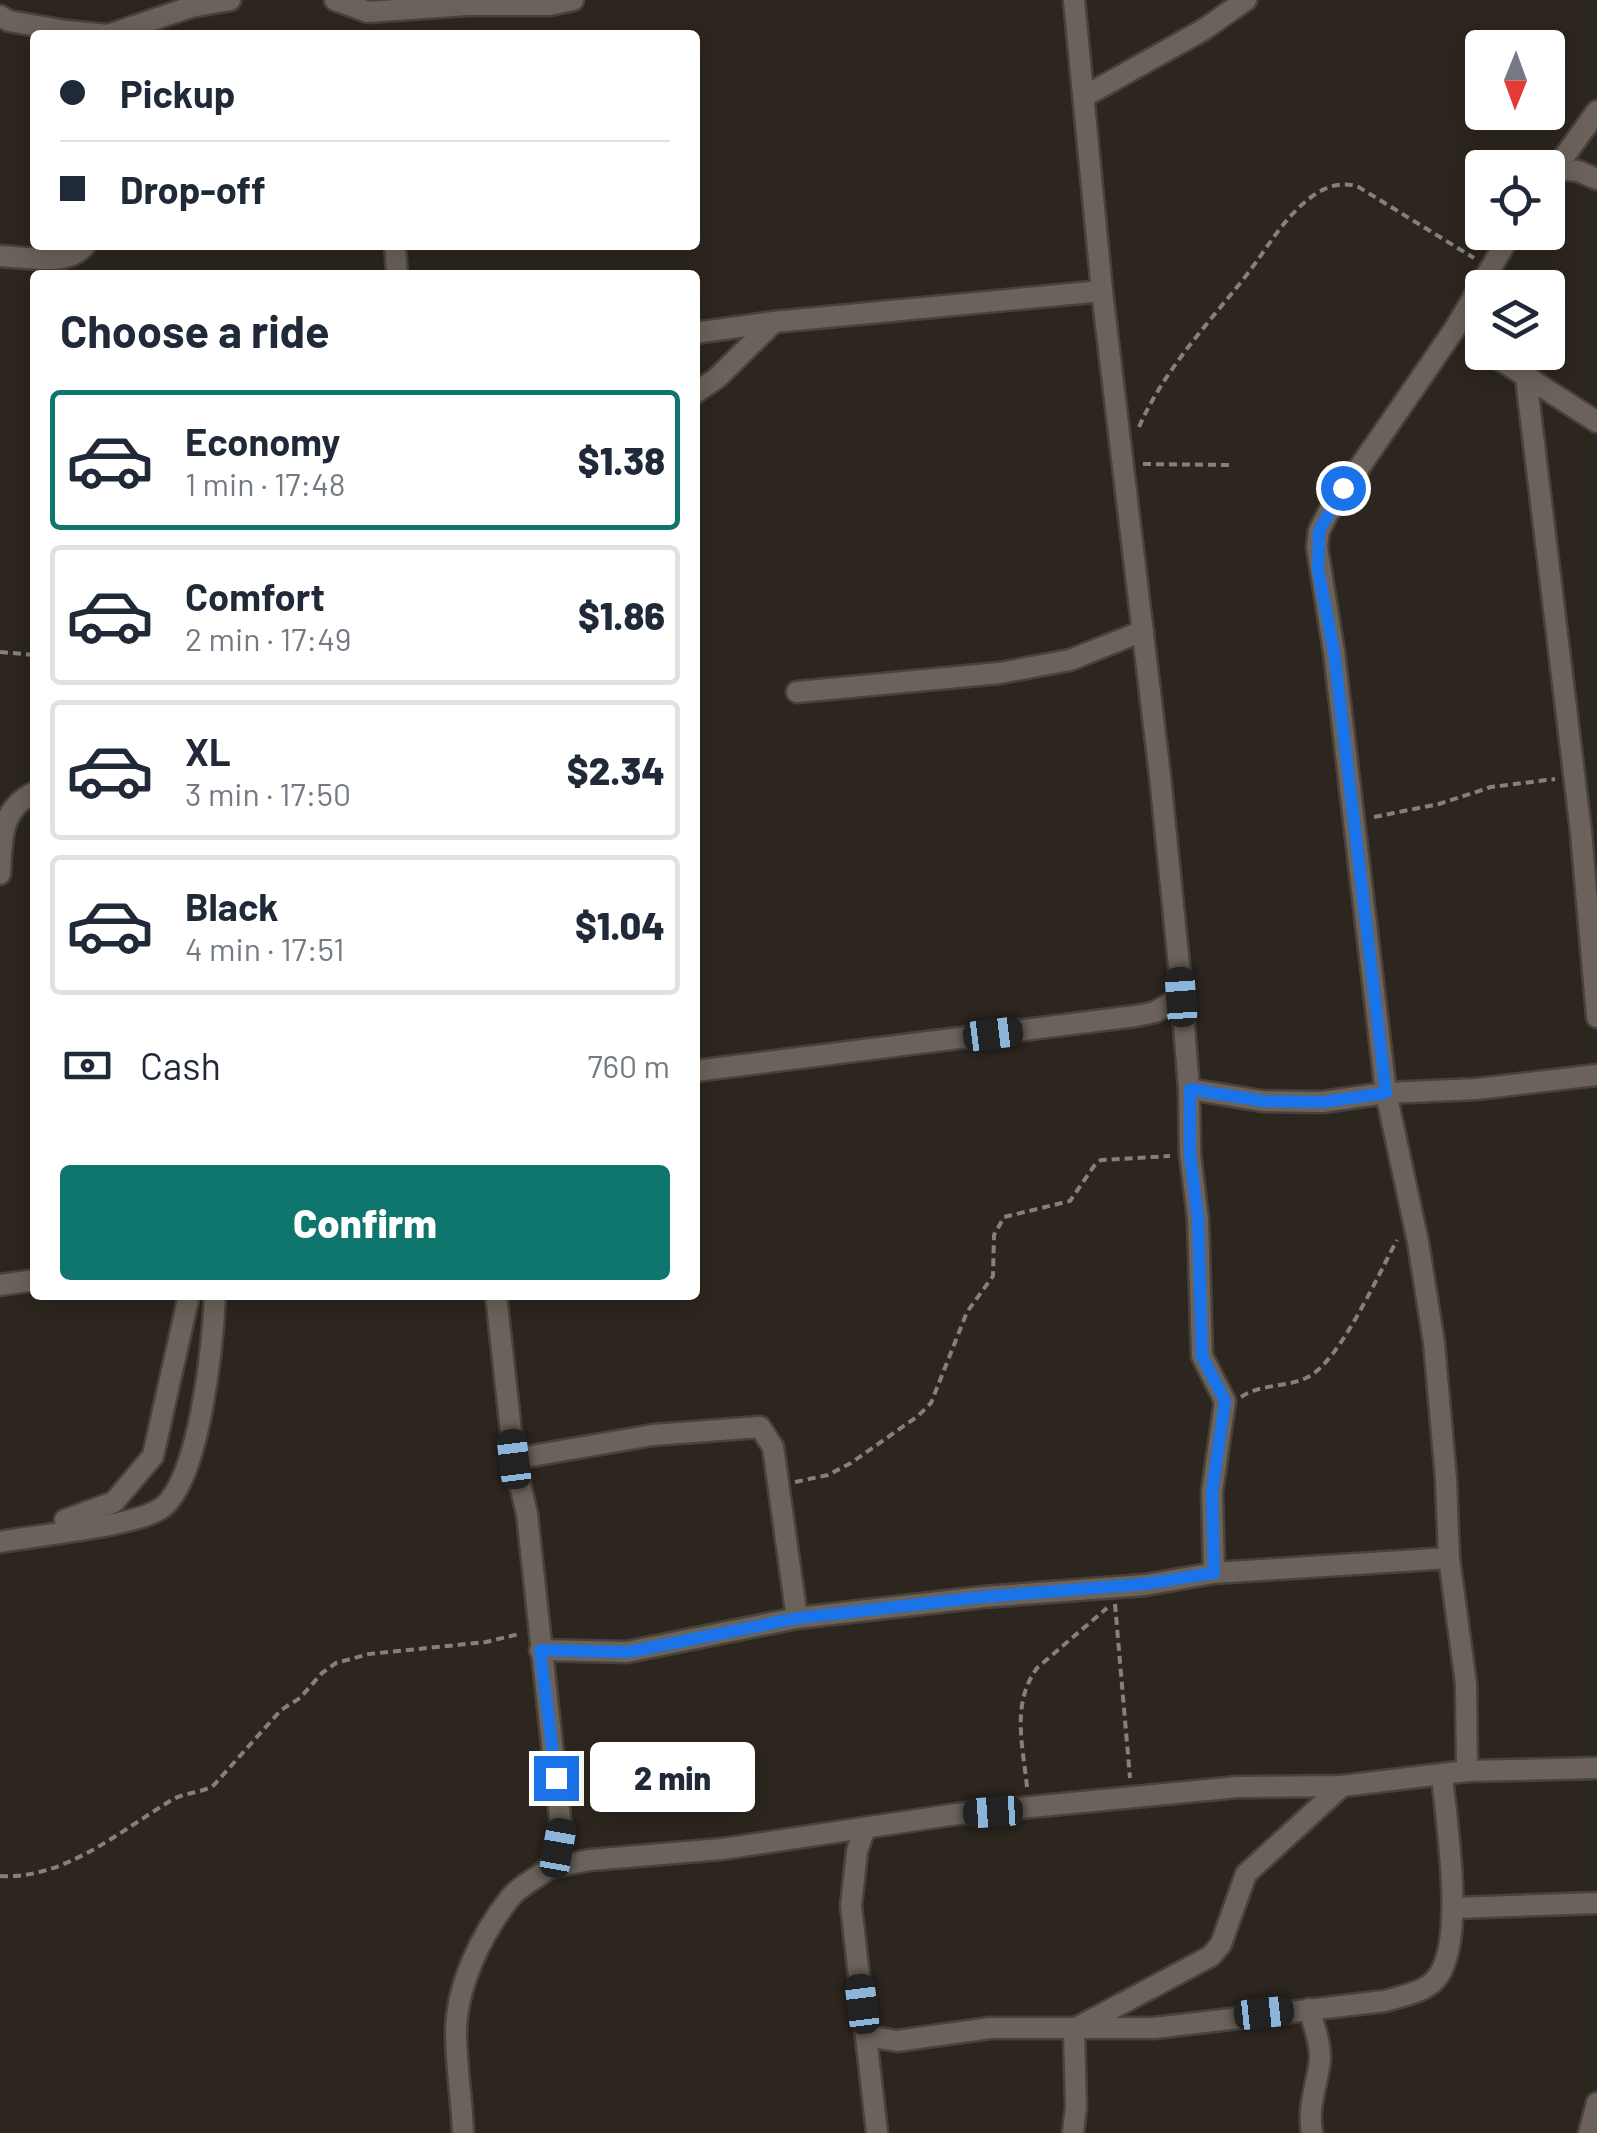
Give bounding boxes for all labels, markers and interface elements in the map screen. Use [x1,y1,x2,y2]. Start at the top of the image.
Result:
north arrow [1465,30,1565,130]
map controls [1465,30,1565,370]
text: Pickup [120,70,235,116]
button: locate [1465,150,1565,250]
text: Drop-off [120,166,266,212]
button: layers [1465,270,1565,370]
text: Choose a ride [60,303,330,357]
icon: car [65,415,155,505]
text: Economy [185,418,340,464]
text: $1.38 [578,437,665,483]
text: 1 min · 17:48 [185,464,345,502]
route start [1321,466,1366,511]
icon: car [65,570,155,660]
text: Comfort [185,573,325,619]
text: $1.86 [578,592,665,638]
text: 2 min · 17:49 [185,619,351,657]
icon: car [65,725,155,815]
text: XL [185,728,231,774]
text: $2.34 [567,747,665,793]
text: 3 min · 17:50 [185,774,351,812]
icon: car [65,880,155,970]
text: Black [185,883,279,929]
text: $1.04 [575,902,665,948]
text: 4 min · 17:51 [185,929,344,967]
car [1164,966,1198,1028]
car [961,1015,1025,1053]
icon: cash [60,1038,115,1093]
text: Cash [140,1042,221,1088]
text: 760 m [587,1046,670,1084]
button: Confirm [60,1165,670,1280]
car [495,1427,533,1491]
callout: 2 min [591,1743,756,1813]
route end [534,1756,579,1801]
text: 2 min [634,1758,711,1796]
car [962,1795,1024,1829]
car [538,1816,578,1880]
car [843,1972,881,2036]
car [1233,1995,1295,2031]

